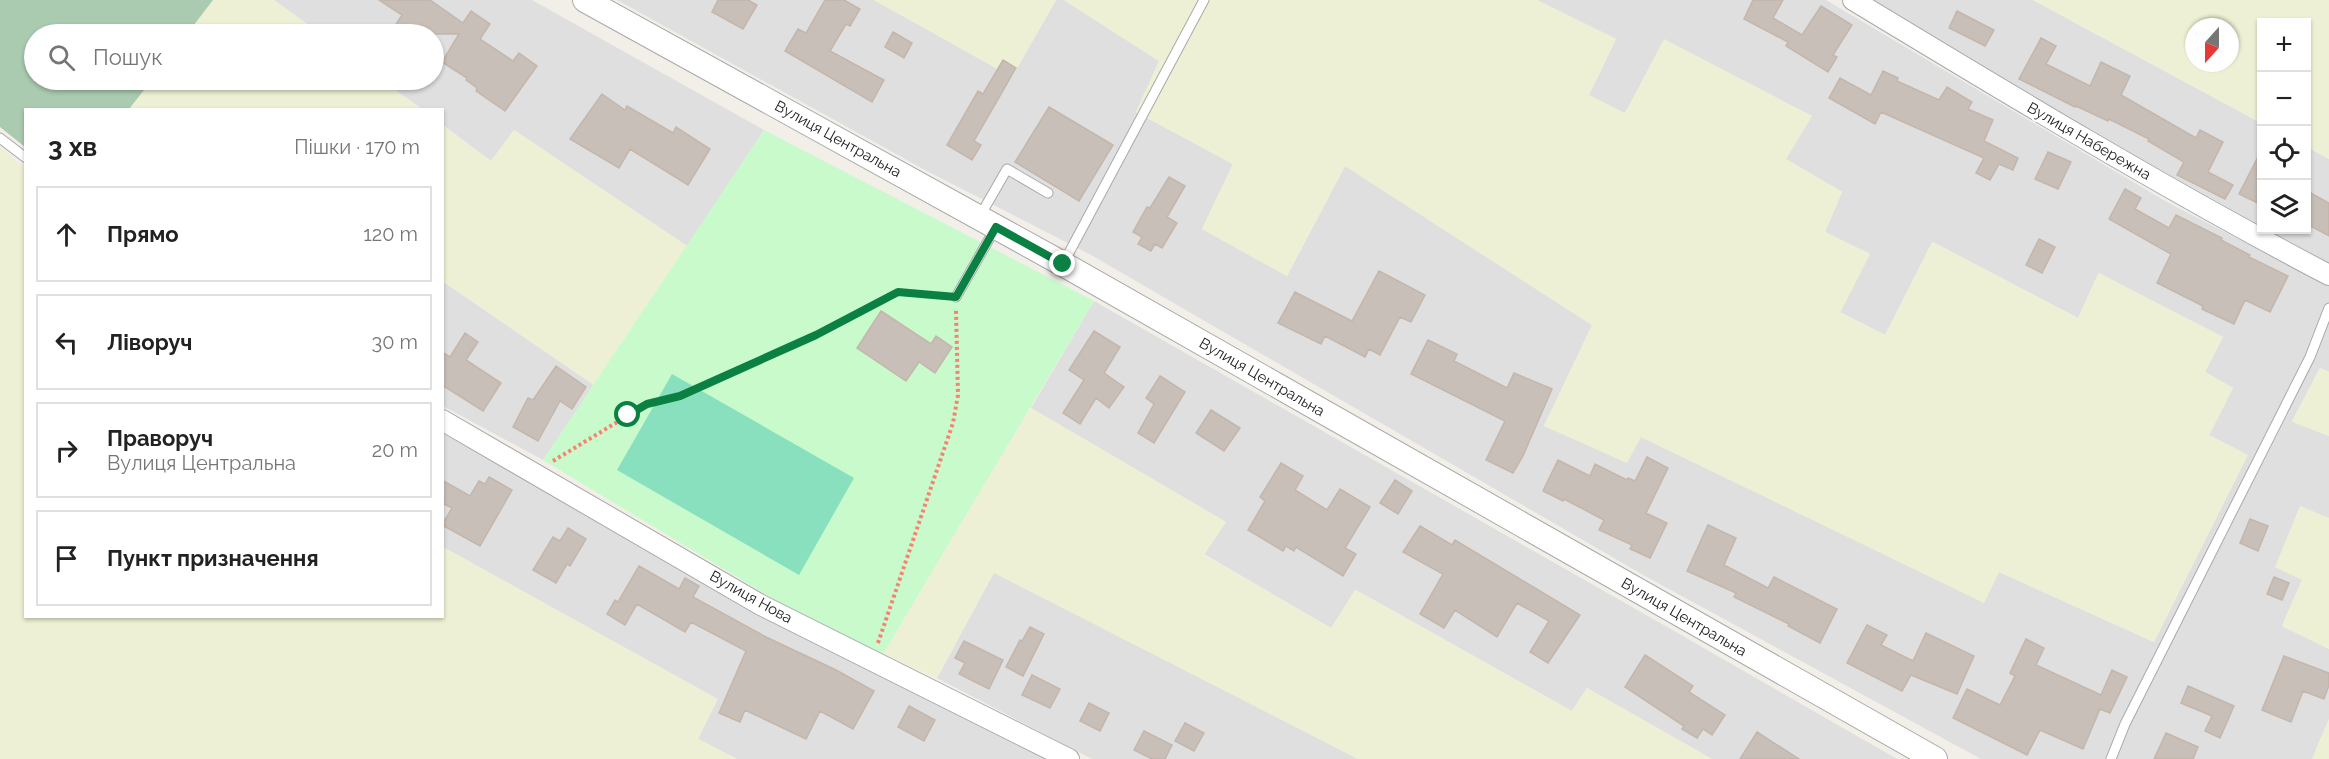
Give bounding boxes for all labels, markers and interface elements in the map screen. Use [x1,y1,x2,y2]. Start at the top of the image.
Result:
north arrow [2185,18,2239,72]
map controls [2257,18,2311,234]
button: + [2257,18,2311,72]
search box [24,24,444,90]
icon: search [45,41,78,74]
text: Пошук [93,44,163,70]
button: − [2257,72,2311,126]
street label: Вулиця Центральна [772,97,904,181]
street label: Вулиця Набережна [2024,98,2154,184]
button: locate [2257,126,2311,180]
text: 3 хв [48,132,97,162]
text: Пішки · 170 m [294,135,420,159]
button: layers [2257,180,2311,234]
icon: ahead [50,218,83,251]
text: Прямо [107,221,179,247]
text: 120 m [363,222,418,246]
route end [1049,250,1075,276]
icon: left [50,326,83,359]
text: Ліворуч [107,329,192,355]
text: 30 m [372,330,418,354]
street label: Вулиця Центральна [1196,334,1328,420]
route start [614,401,640,427]
text: Праворуч [107,425,213,451]
icon: right [50,434,83,467]
text: 20 m [372,438,418,462]
text: Вулиця Центральна [107,451,296,475]
icon: arrive [50,542,83,575]
text: Пункт призначення [107,545,319,571]
street label: Вулиця Нова [706,567,796,627]
street label: Вулиця Центральна [1618,574,1750,660]

